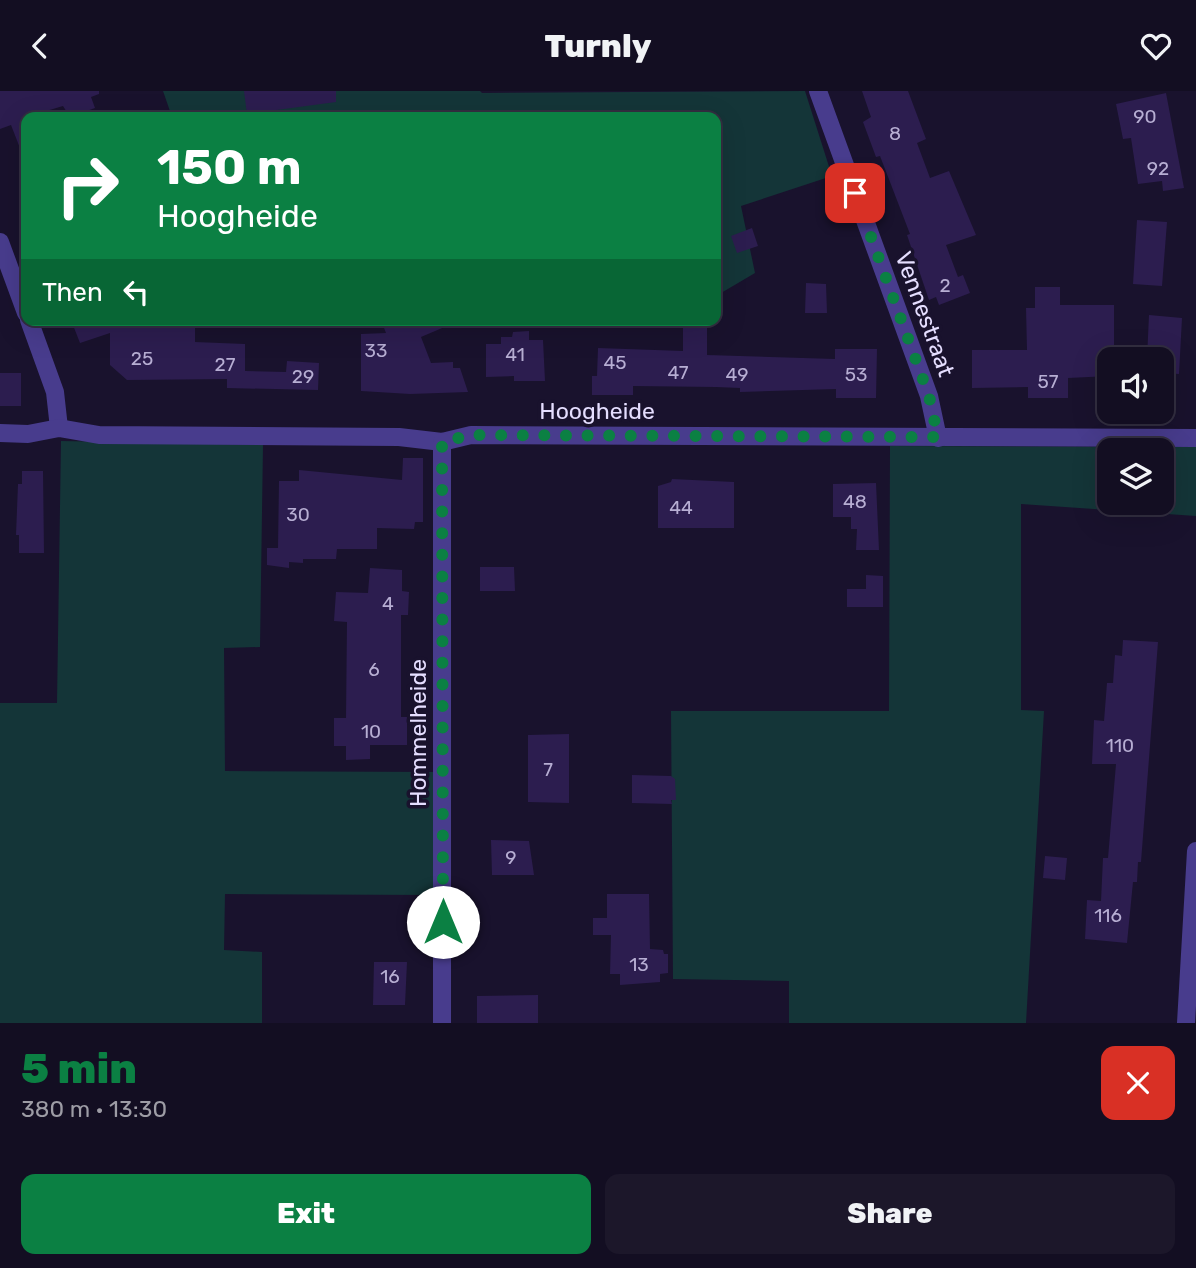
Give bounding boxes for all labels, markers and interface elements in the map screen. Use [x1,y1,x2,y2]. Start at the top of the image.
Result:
icon: back [21,27,59,65]
text: Turnly [545,27,651,65]
icon: heart [1137,27,1175,65]
house number: 90 [1133,105,1157,128]
house number: 8 [889,122,901,145]
text: 150 m [157,138,302,196]
icon: right [42,140,133,231]
house number: 92 [1147,157,1169,180]
pin [825,163,885,223]
icon: arrive [836,174,874,212]
text: Hoogheide [157,197,318,235]
street label: Vennestraat [889,248,961,380]
icon: left [117,273,155,311]
house number: 2 [939,274,951,297]
text: Then [42,277,103,308]
house number: 33 [365,339,387,362]
house number: 41 [505,343,525,366]
house number: 25 [131,347,153,370]
map controls [1097,347,1174,515]
button: sound [1097,347,1174,424]
house number: 45 [603,351,627,374]
house number: 27 [215,353,236,376]
house number: 47 [667,361,689,384]
house number: 49 [726,363,748,386]
house number: 53 [845,363,867,386]
house number: 29 [292,365,314,388]
house number: 57 [1037,370,1059,393]
street label: Hoogheide [539,397,655,425]
button: layers [1097,438,1174,515]
house number: 48 [843,490,867,513]
house number: 44 [669,496,693,519]
house number: 30 [286,503,310,526]
house number: 4 [382,592,394,615]
house number: 6 [368,658,380,681]
street label: Hommelheide [404,659,432,807]
house number: 10 [361,720,381,743]
house number: 110 [1106,734,1134,757]
house number: 7 [543,758,553,781]
house number: 9 [505,846,517,869]
position arrow [406,885,480,959]
house number: 116 [1094,904,1122,927]
house number: 13 [629,953,649,976]
house number: 16 [380,965,400,988]
text: 5 min [21,1044,137,1094]
button: close [1101,1046,1175,1120]
text: 380 m · 13:30 [21,1095,167,1123]
button: Exit [21,1174,591,1254]
button: Share [605,1174,1175,1254]

